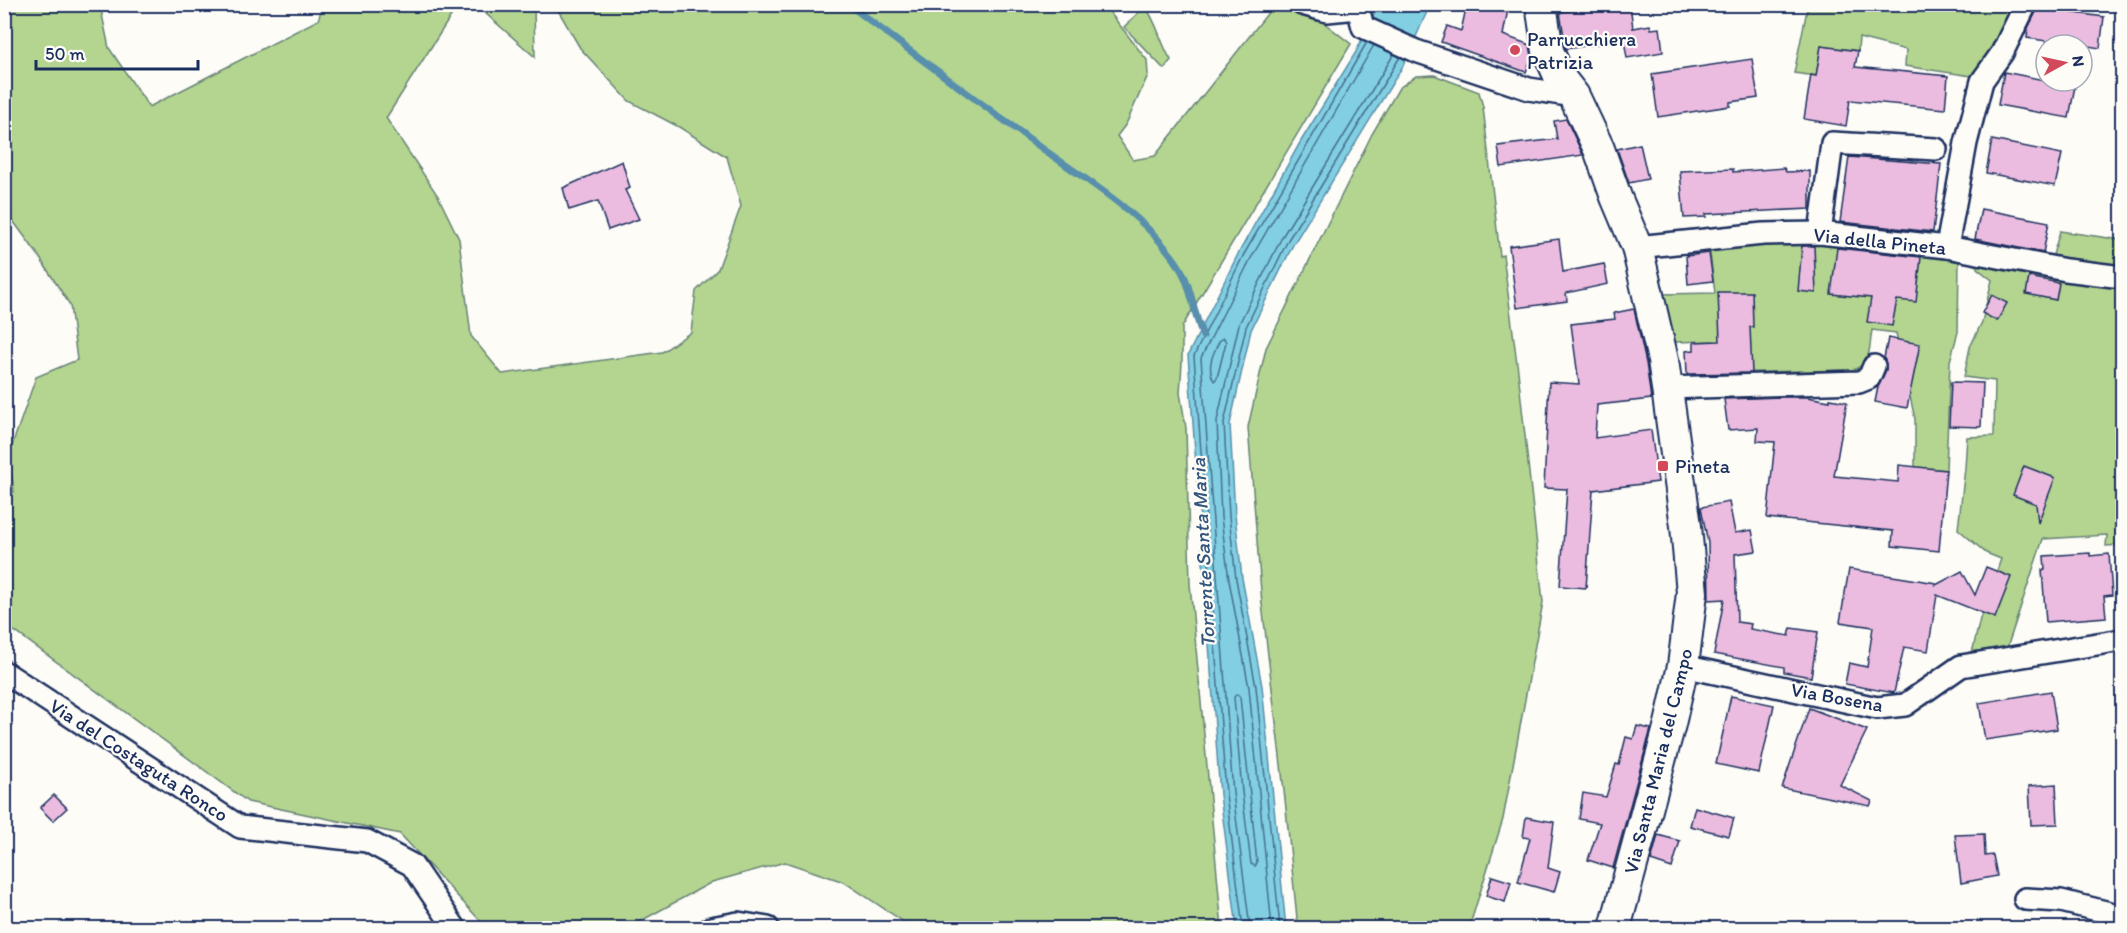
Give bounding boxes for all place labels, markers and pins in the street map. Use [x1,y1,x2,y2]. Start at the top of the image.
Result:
place label: Parrucchiera Patrizia [1527,27,1636,74]
marker: Parrucchiera Patrizia [1508,43,1522,57]
place label: Pineta [1675,454,1731,478]
marker: Pineta [1656,459,1670,473]

